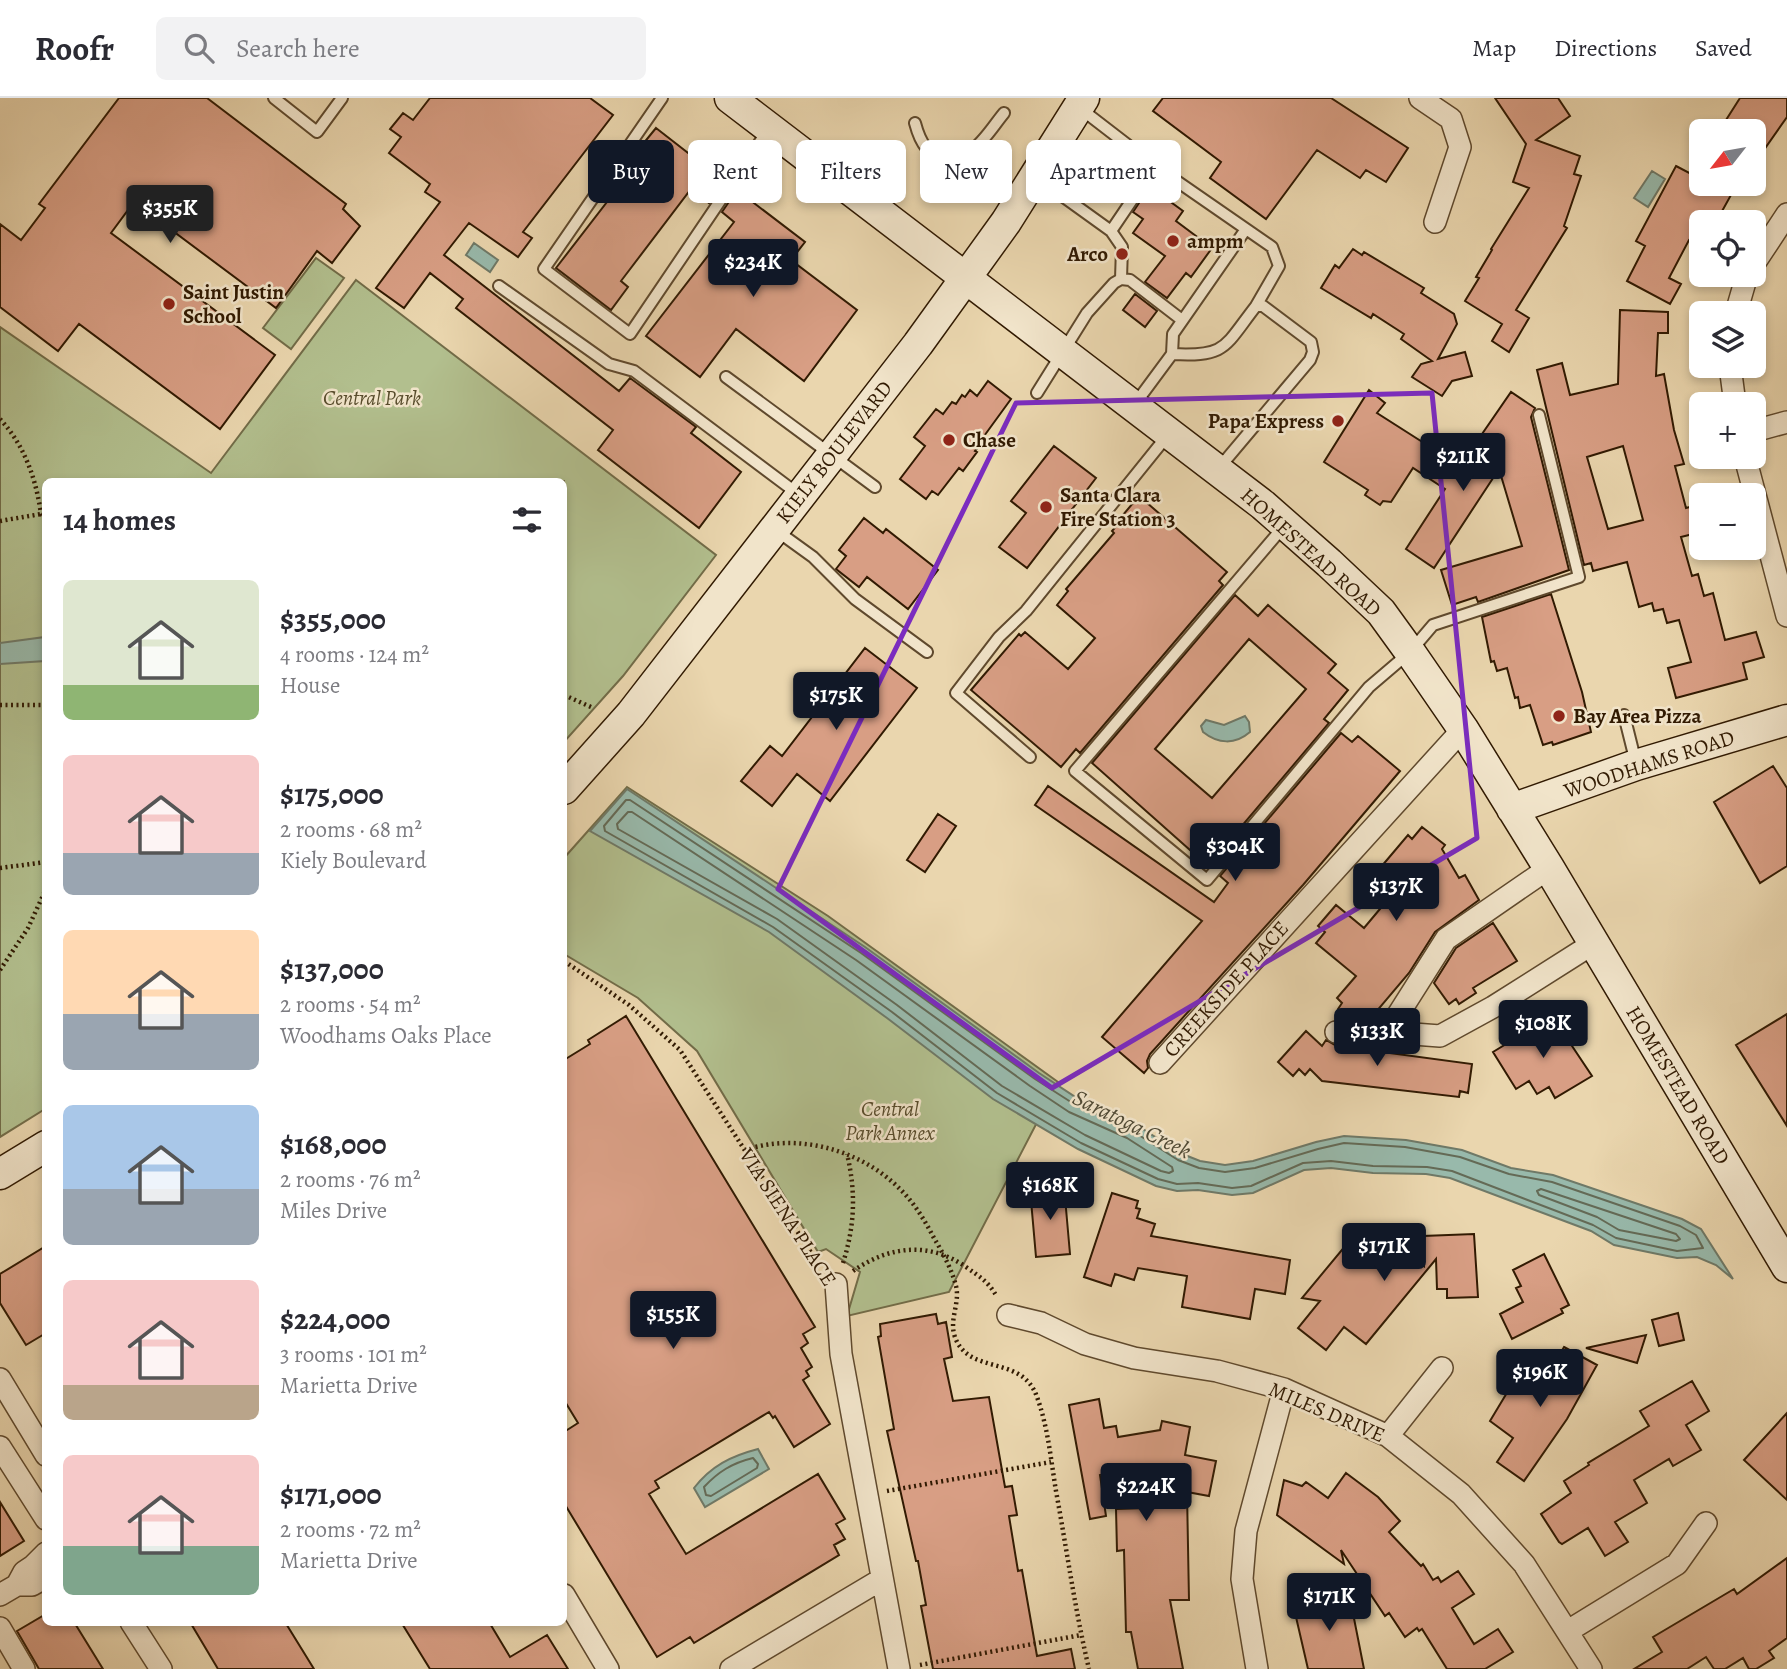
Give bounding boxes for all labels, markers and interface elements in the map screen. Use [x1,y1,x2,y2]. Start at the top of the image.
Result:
search box [156,17,646,80]
text: Roofr [35,26,114,71]
icon: search [180,29,218,67]
text: Search here [236,31,360,66]
text: Map [1472,32,1516,64]
text: Directions [1554,32,1657,64]
text: Saved [1695,32,1752,64]
north arrow [1689,119,1766,196]
map controls [1689,119,1766,560]
chip: Buy [588,140,674,203]
chip: Rent [688,140,782,203]
chip: Filters [796,140,906,203]
chip: New [920,140,1012,203]
chip: Apartment [1026,140,1181,203]
pin: $355K [121,186,219,245]
text: $355K [142,192,198,223]
button: locate [1689,210,1766,287]
place label: ampm [1187,227,1244,255]
marker: ampm [1165,233,1181,249]
pin: $234K [704,240,802,299]
place label: Arco [1066,240,1108,268]
text: $234K [724,246,782,277]
marker: Arco [1114,246,1130,262]
place label: Saint Justin School [183,278,284,330]
marker: Saint Justin School [161,296,177,312]
button: layers [1689,301,1766,378]
street label: KIELY BOULEVARD [769,375,899,529]
park label: Central Park [323,384,421,412]
button: + [1689,392,1766,469]
place label: Papa Express [1208,407,1324,435]
marker: Papa Express [1330,413,1346,429]
place label: Chase [963,426,1016,454]
marker: Chase [941,432,957,448]
pin: $211K [1414,434,1512,493]
text: $211K [1436,440,1490,471]
place label: Santa Clara Fire Station 3 [1060,481,1176,533]
street label: HOMESTEAD ROAD [1234,481,1388,623]
button: − [1689,483,1766,560]
marker: Santa Clara Fire Station 3 [1038,499,1054,515]
text: 14 homes [63,500,176,540]
icon: filters [508,501,546,539]
text: $355,000 [280,599,386,639]
icon: home [119,608,203,692]
text: 4 rooms · 124 m² [280,639,429,670]
text: House [280,670,340,701]
pin: $175K [787,672,885,732]
text: $175K [809,679,863,710]
place label: Bay Area Pizza [1573,702,1702,730]
marker: Bay Area Pizza [1551,708,1567,724]
street label: WOODHAMS ROAD [1559,723,1738,805]
text: $175,000 [280,774,384,814]
icon: home [119,783,203,867]
text: 2 rooms · 68 m² [280,814,422,845]
pin: $304K [1186,824,1284,883]
text: $304K [1206,830,1264,861]
text: Kiely Boulevard [280,845,427,876]
pin: $137K [1347,864,1445,923]
text: $137K [1369,870,1423,901]
street label: CREEKSIDE PLACE [1157,915,1295,1063]
text: $137,000 [280,949,384,989]
icon: home [119,958,203,1042]
text: 2 rooms · 54 m² [280,989,421,1020]
pin: $108K [1494,1000,1592,1060]
street label: HOMESTEAD ROAD [1619,1000,1737,1170]
text: $108K [1515,1007,1571,1038]
pin: $133K [1328,1009,1426,1068]
text: $133K [1350,1015,1404,1046]
text: Woodhams Oaks Place [280,1020,492,1051]
water label: Saratoga Creek [1068,1082,1196,1166]
park label: Central Park Annex [845,1095,936,1147]
text: $168,000 [280,1124,386,1164]
icon: home [119,1133,203,1217]
street label: VIA SIENA PLACE [732,1142,843,1291]
pin: $168K [1001,1162,1099,1222]
text: 2 rooms · 76 m² [280,1164,421,1195]
text: $168K [1022,1169,1078,1200]
text: Miles Drive [280,1195,387,1226]
pin: $171K [1335,1224,1433,1283]
text: $171K [1358,1230,1410,1261]
pin: $155K [624,1292,722,1351]
text: $155K [646,1298,700,1329]
text: $224,000 [280,1299,390,1339]
icon: home [119,1308,203,1392]
text: 3 rooms · 101 m² [280,1339,427,1370]
pin: $196K [1491,1350,1589,1409]
text: $196K [1512,1356,1568,1387]
text: Marietta Drive [280,1370,418,1401]
street label: MILES DRIVE [1265,1375,1389,1449]
pin: $224K [1097,1464,1195,1523]
text: $224K [1117,1470,1175,1501]
text: $171,000 [280,1474,382,1514]
icon: home [119,1483,203,1567]
text: 2 rooms · 72 m² [280,1514,421,1545]
text: Marietta Drive [280,1545,418,1576]
pin: $171K [1280,1574,1378,1633]
text: $171K [1303,1580,1355,1611]

